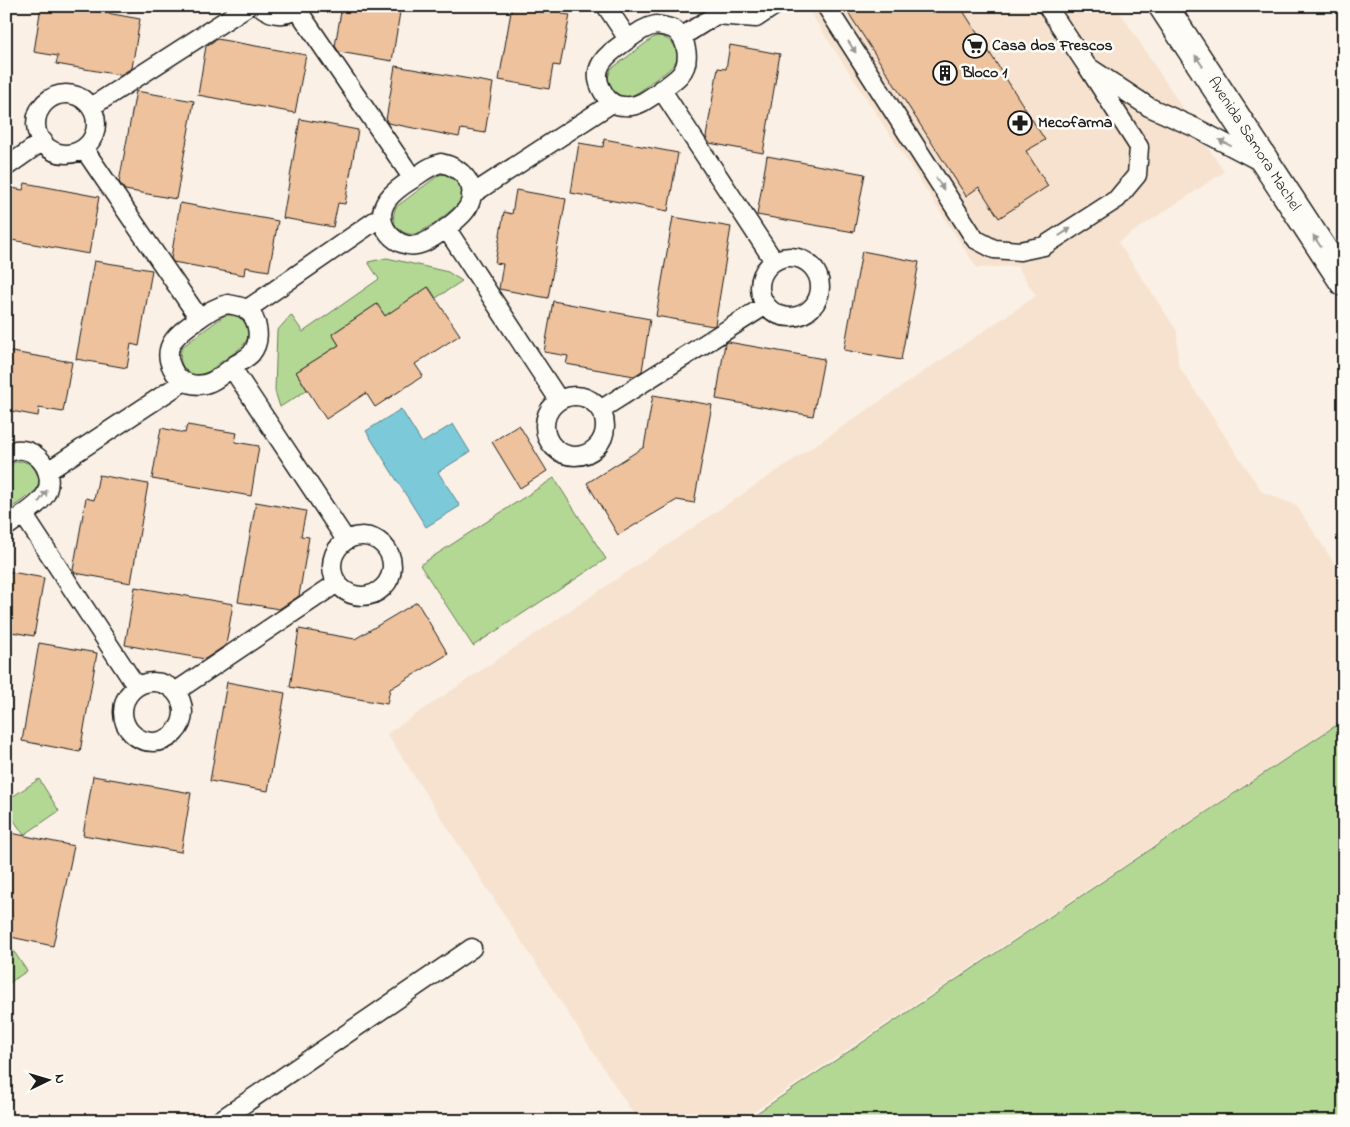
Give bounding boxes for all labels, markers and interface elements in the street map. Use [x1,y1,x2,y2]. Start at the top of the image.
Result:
supermarket icon: Casa dos Frescos [962,33,988,59]
place label: Casa dos Frescos [992,34,1113,58]
one-way arrow [847,41,857,54]
one-way arrow [1195,55,1204,68]
building icon: Bloco 1 [932,60,958,86]
place label: Bloco 1 [961,61,1008,85]
street label: Avenida Samora Machel [1201,72,1307,216]
pharmacy icon: Mecofarma [1007,110,1033,136]
place label: Mecofarma [1038,111,1113,135]
one-way arrow [1218,139,1232,147]
one-way arrow [935,177,945,191]
one-way arrow [1058,227,1072,237]
one-way arrow [1313,234,1322,248]
one-way arrow [38,489,48,503]
north arrow [22,1054,72,1104]
text: N [49,1073,70,1085]

